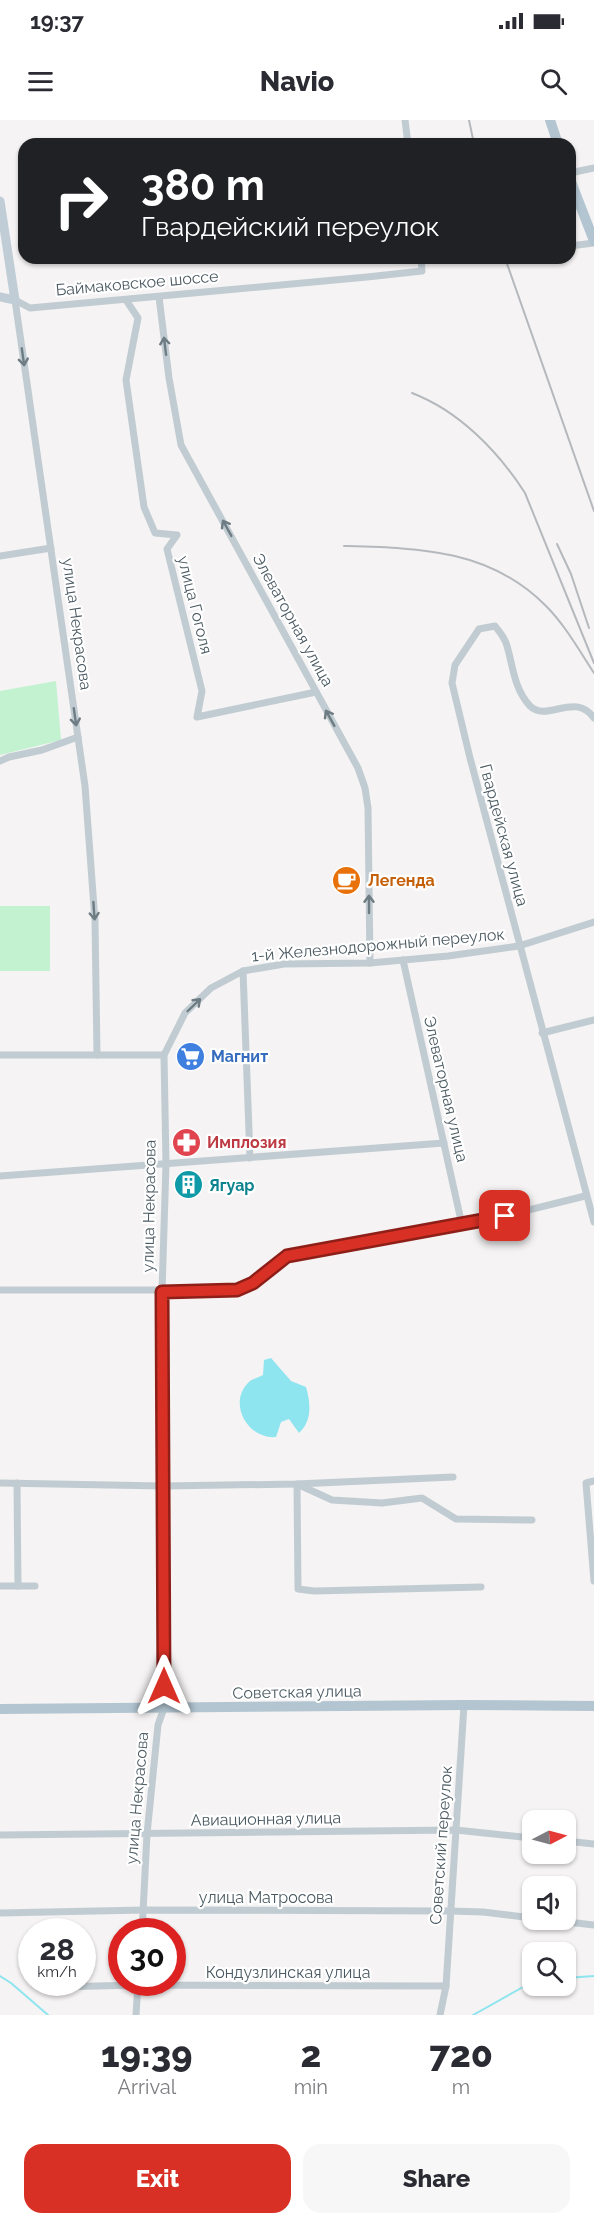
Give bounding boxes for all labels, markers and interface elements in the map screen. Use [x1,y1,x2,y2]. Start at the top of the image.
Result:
text: 19:37 [30,8,84,34]
icon: menu [24,65,57,98]
icon: search [537,65,570,98]
text: Navio [260,66,334,97]
text: 380 m [141,161,265,210]
icon: right [42,162,120,240]
text: Гвардейский переулок [141,211,440,242]
street label: Баймаковское шоссе [55,266,219,300]
one-way arrow [159,337,170,357]
one-way arrow [18,347,29,367]
one-way arrow [221,520,233,537]
street label: Элеваторная улица [248,550,338,690]
street label: улица Гоголя [174,554,216,656]
street label: улица Некрасова [58,557,96,691]
one-way arrow [70,706,81,726]
one-way arrow [324,709,335,727]
street label: Гвардейская улица [476,762,532,908]
cafe icon: Легенда [331,864,363,896]
place label: Легенда [368,871,435,890]
one-way arrow [363,895,375,915]
one-way arrow [89,900,100,920]
street label: 1-й Железнодорожный переулок [251,924,505,966]
one-way arrow [186,998,201,1012]
street label: Элеваторная улица [420,1014,472,1164]
supermarket icon: Магнит [174,1040,206,1072]
place label: Магнит [211,1047,268,1066]
pharmacy icon: Имплозия [170,1126,202,1158]
place label: Имплозия [207,1133,286,1152]
street label: улица Некрасова [138,1139,160,1273]
building icon: Ягуар [172,1169,204,1201]
place label: Ягуар [209,1176,255,1195]
pin [479,1190,530,1241]
icon: arrive [488,1199,521,1232]
position arrow [132,1654,196,1718]
street label: Советская улица [232,1681,362,1703]
street label: улица Некрасова [122,1731,152,1865]
street label: Советский переулок [426,1765,456,1925]
street label: Авиационная улица [191,1808,341,1830]
north arrow [522,1810,576,1864]
map controls [522,1810,576,1996]
button: sound [522,1876,576,1930]
street label: улица Матросова [199,1888,333,1907]
speed limit sign: 30 [108,1918,186,1996]
text: 28 [39,1932,75,1967]
button: search [522,1942,576,1996]
text: km/h [37,1963,77,1981]
street label: Кондузлинская улица [206,1963,370,1982]
text: 19:39 [101,2033,193,2075]
text: 2 [300,2033,321,2075]
text: 720 [429,2033,493,2075]
text: Arrival [117,2075,176,2099]
text: min [294,2075,328,2099]
text: m [452,2075,470,2099]
button: Exit [24,2144,291,2213]
button: Share [303,2144,570,2213]

